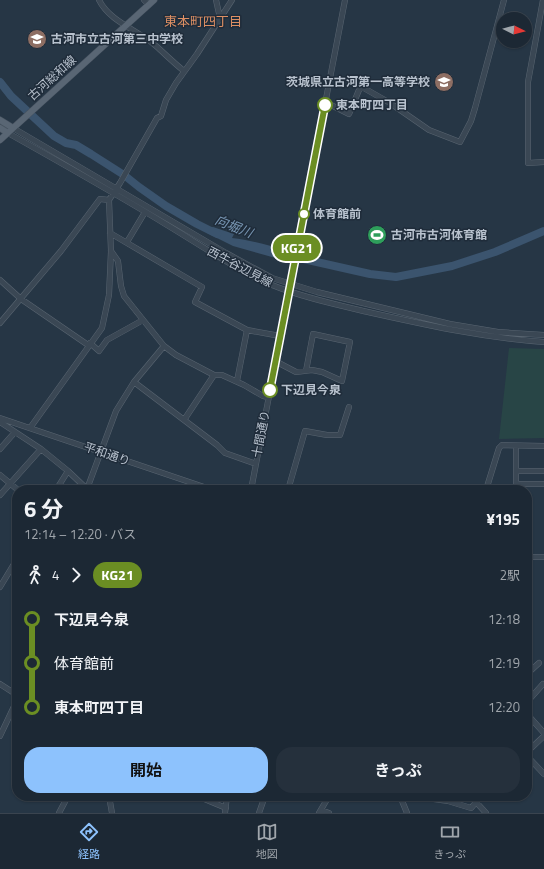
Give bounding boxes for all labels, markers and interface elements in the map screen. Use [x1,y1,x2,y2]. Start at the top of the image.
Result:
district label: 東本町四丁目 [164,11,242,31]
north arrow [496,12,532,48]
map controls [496,12,532,48]
school or university icon: 古河市立古河第三中学校 [26,28,48,50]
place label: 古河市立古河第三中学校 [51,29,183,48]
street label: 古河総和線 [23,50,80,105]
school or university icon: 茨城県立古河第一高等学校 [433,71,455,93]
place label: 茨城県立古河第一高等学校 [286,72,430,91]
place label: 東本町四丁目 [336,95,408,114]
marker: 東本町四丁目 [317,97,333,113]
place label: 体育館前 [313,204,361,223]
marker: 体育館前 [298,208,310,220]
water label: 向堀川 [212,209,258,243]
sports icon: 古河市古河体育館 [366,224,388,246]
place label: 古河市古河体育館 [391,225,487,244]
line badge: KG21 [269,235,325,261]
text: KG21 [281,237,313,258]
street label: 西牛谷辺見線 [204,241,276,292]
place label: 下辺見今泉 [281,380,341,399]
marker: 下辺見今泉 [262,382,278,398]
street label: 十間通り [247,409,274,459]
street label: 平和通り [81,437,133,470]
text: 6 分 [24,492,63,526]
text: ¥195 [486,508,520,531]
text: 12:14 – 12:20 · バス [24,524,136,544]
icon: walk [24,564,46,586]
icon: forward [65,564,87,586]
text: KG21 [101,564,134,585]
text: 4 [52,565,59,585]
text: 2駅 [500,565,520,585]
text: 下辺見今泉 [54,608,129,631]
text: 12:18 [488,609,520,629]
text: 体育館前 [54,652,114,675]
text: 12:19 [488,653,520,673]
text: 東本町四丁目 [54,696,144,719]
text: 12:20 [488,697,520,717]
button: 開始 [24,747,268,793]
button: きっぷ [276,747,520,793]
tab: 経路 [78,821,100,862]
tab: 地図 [256,821,278,862]
tab: きっぷ [434,821,466,862]

